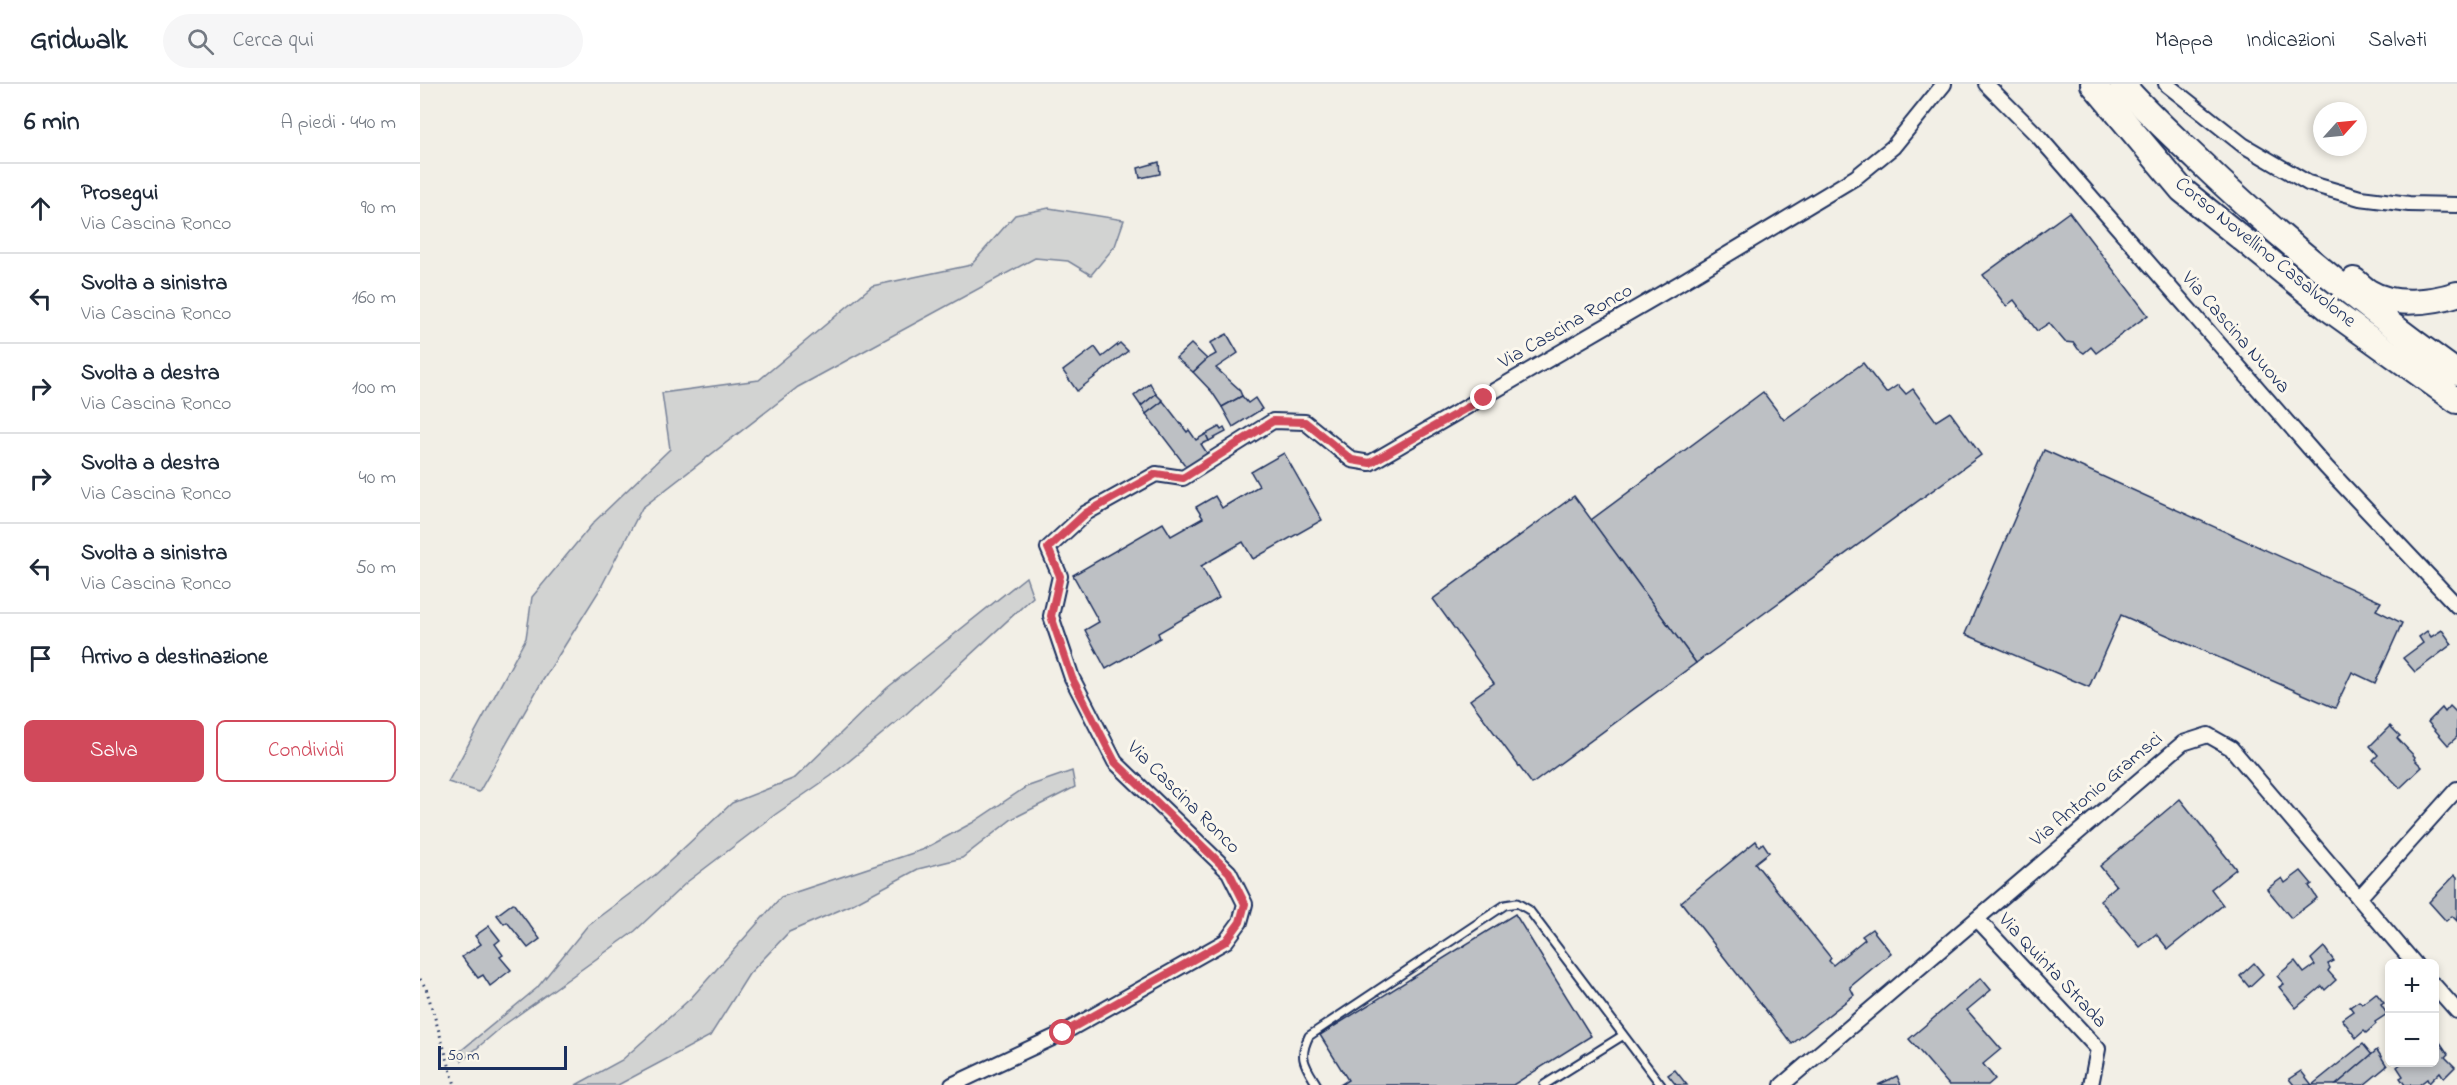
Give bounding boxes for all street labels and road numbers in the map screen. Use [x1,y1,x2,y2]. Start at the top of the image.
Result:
street label: Corso Novellino Casalvolone [2168,171,2362,335]
street label: Via Cascina Nuova [2173,265,2296,401]
street label: Via Cascina Ronco [1493,277,1638,378]
street label: Via Antonio Gramsci [2023,726,2170,855]
street label: Via Cascina Ronco [1119,734,1246,861]
street label: Via Quinta Strada [1990,906,2113,1035]

